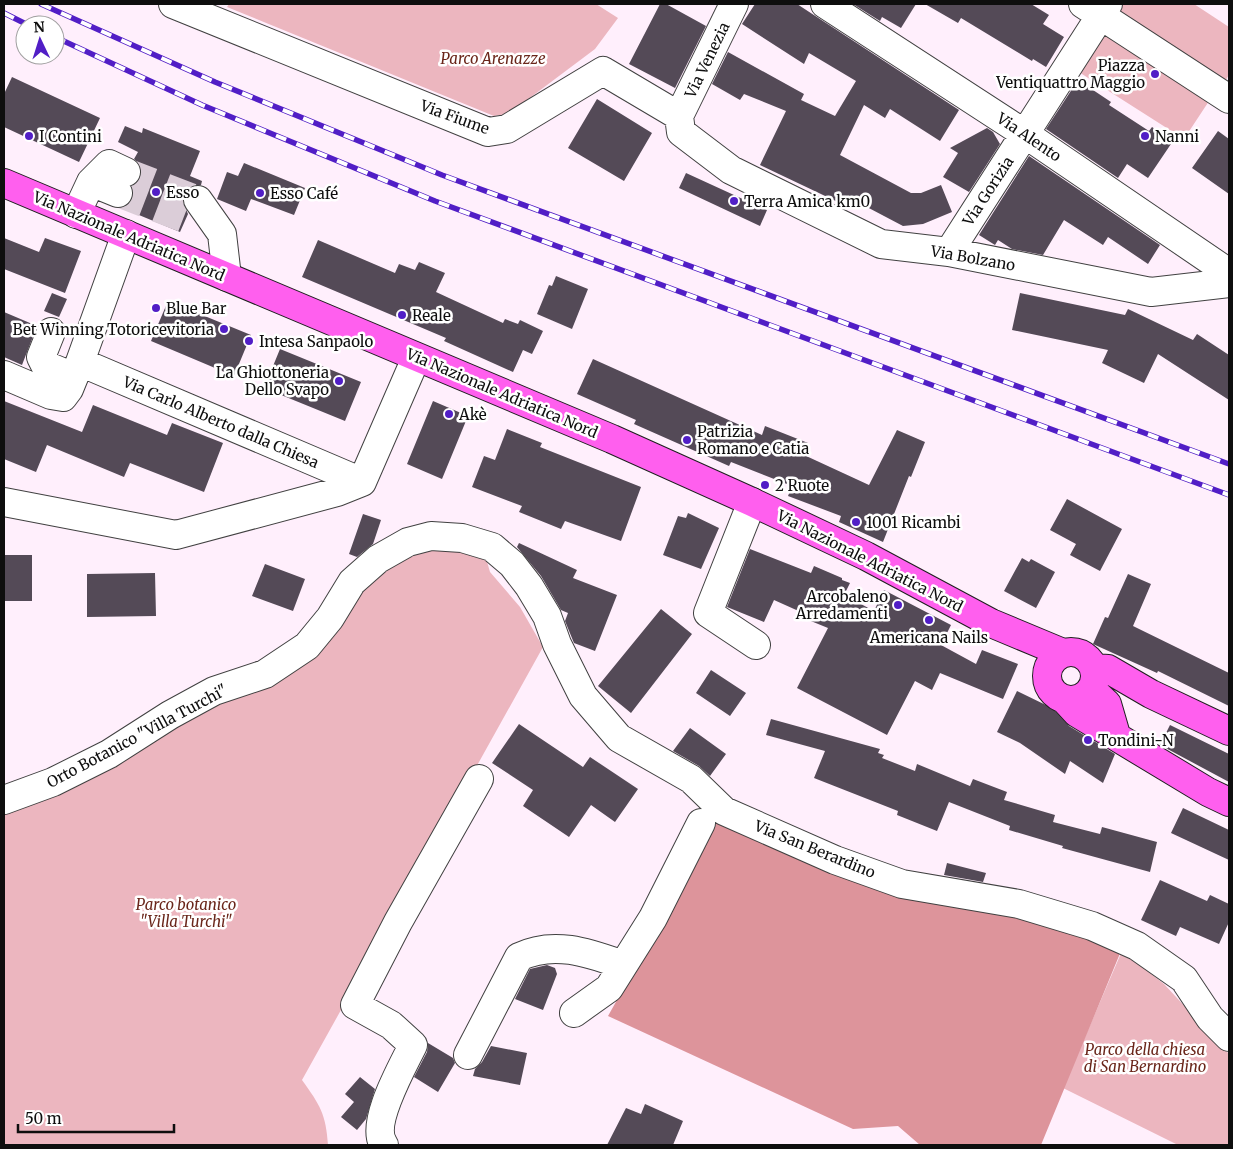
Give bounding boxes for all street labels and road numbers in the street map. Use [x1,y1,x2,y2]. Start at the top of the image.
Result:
street label: Via Venezia [680,19,734,102]
street label: Via Fiume [417,95,492,138]
street label: Via Alento [992,108,1065,166]
street label: Via Gorizia [958,153,1017,230]
street label: Via Nazionale Adriatica Nord [30,187,228,285]
street label: Via Bolzano [928,241,1017,275]
street label: Via Nazionale Adriatica Nord [403,344,601,442]
street label: Via Carlo Alberto dalla Chiesa [119,372,322,472]
street label: Via Nazionale Adriatica Nord [773,505,966,616]
street label: Orto Botanico "Villa Turchi" [44,680,230,792]
street label: Via San Berardino [751,816,879,882]

